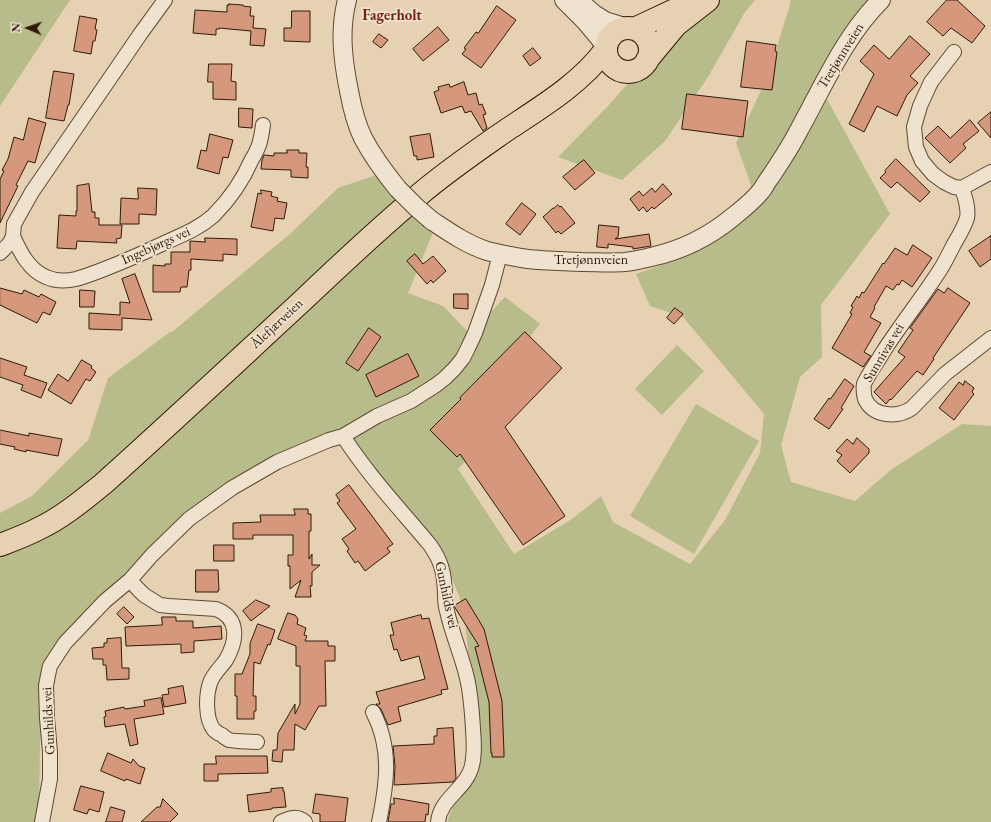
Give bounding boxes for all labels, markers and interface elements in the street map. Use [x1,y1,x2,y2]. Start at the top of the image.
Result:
district label: Fagerholt [362,7,422,25]
north arrow [8,8,48,48]
street label: Tretjønnveien [814,20,868,92]
text: N [9,23,23,32]
street label: Ingebjørgs vei [119,223,193,269]
street label: Tretjønnveien [554,252,628,268]
street label: Ålefjærveien [247,295,307,353]
street label: Sunnivas vei [860,321,908,385]
street label: Gunhilds vei [431,560,461,630]
street label: Gunhilds vei [39,687,59,755]

